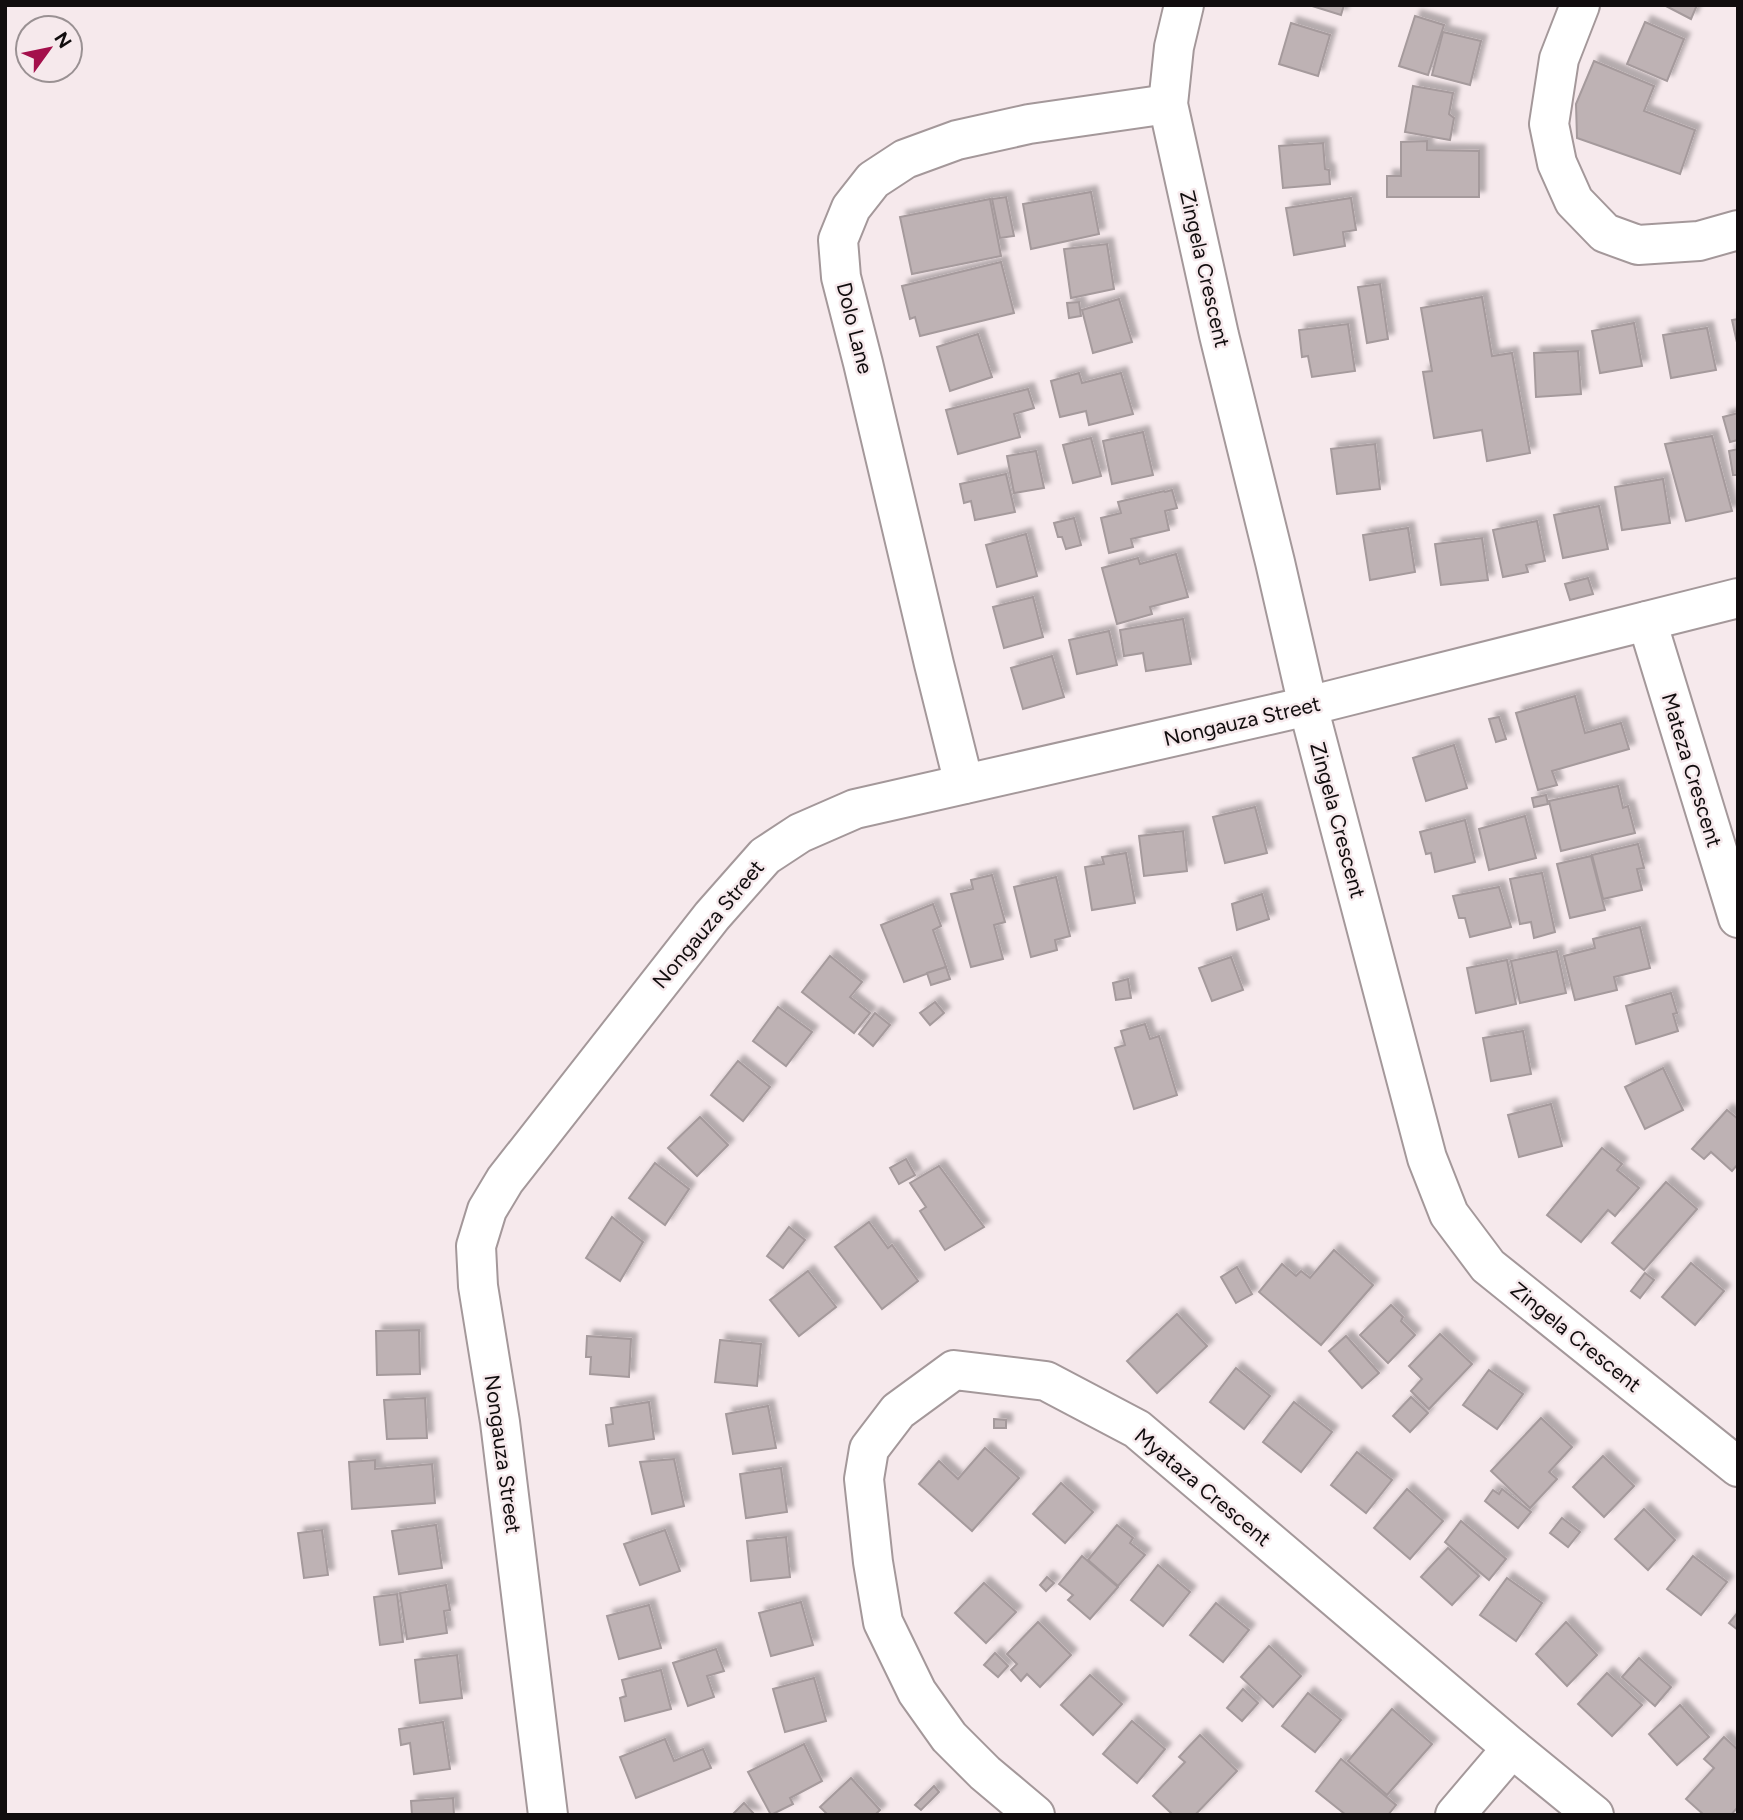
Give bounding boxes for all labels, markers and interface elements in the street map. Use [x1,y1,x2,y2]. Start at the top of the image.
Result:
north arrow [14,14,84,84]
text: N [49,28,76,52]
street label: Zingela Crescent [1175,188,1235,350]
street label: Dolo Lane [832,280,878,376]
street label: Mateza Crescent [1657,690,1727,850]
street label: Nongauza Street [1161,691,1323,751]
street label: Zingela Crescent [1305,739,1371,901]
street label: Nongauza Street [647,855,769,993]
street label: Zingela Crescent [1506,1277,1646,1397]
street label: Nongauza Street [479,1373,527,1535]
street label: Myataza Crescent [1130,1423,1276,1551]

